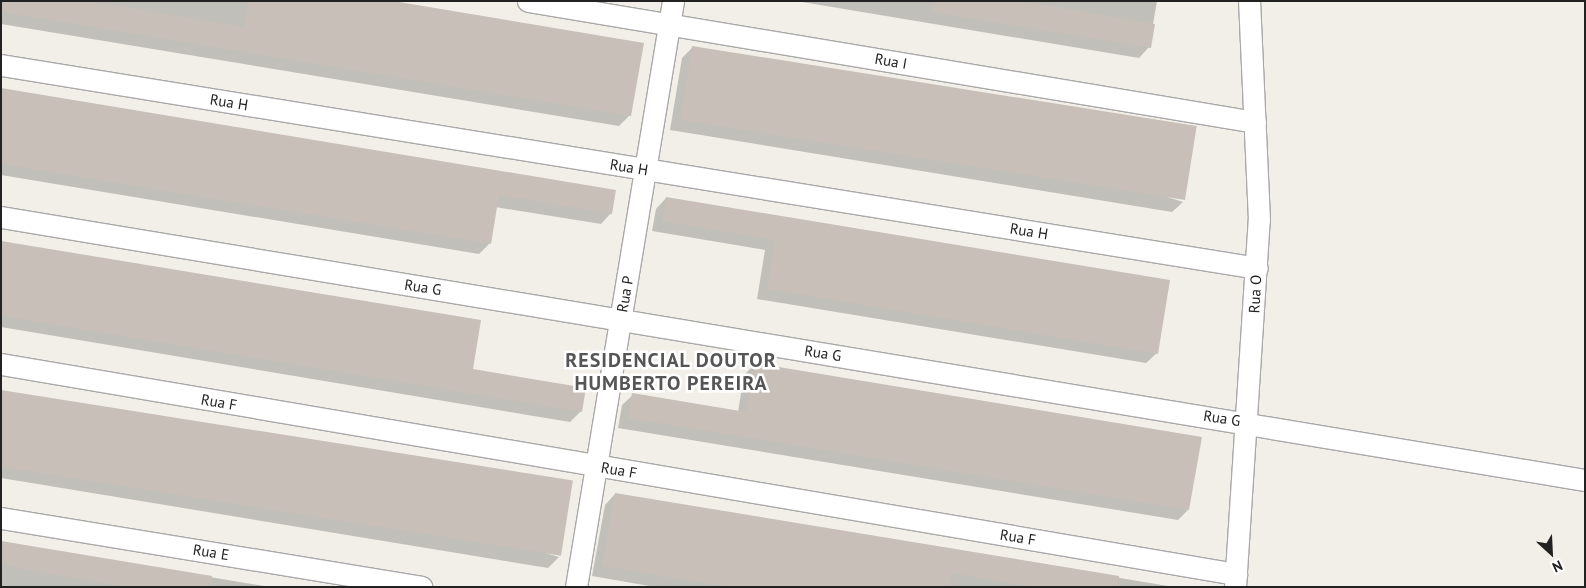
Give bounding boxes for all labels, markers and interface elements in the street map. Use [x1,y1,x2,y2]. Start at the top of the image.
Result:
street label: Rua I [873,49,909,73]
street label: Rua H [209,90,249,114]
street label: Rua H [609,155,649,179]
street label: Rua H [1009,219,1049,243]
street label: Rua P [613,274,637,314]
street label: Rua O [1245,274,1265,314]
street label: Rua G [403,275,443,299]
street label: Rua G [803,341,843,365]
district label: RESIDENCIAL DOUTOR HUMBERTO PEREIRA [562,348,780,395]
street label: Rua F [200,390,238,414]
street label: Rua G [1202,406,1242,430]
street label: Rua F [600,458,638,482]
street label: Rua F [999,525,1037,549]
north arrow [1526,528,1576,578]
street label: Rua E [192,540,230,564]
text: N [1549,556,1565,577]

